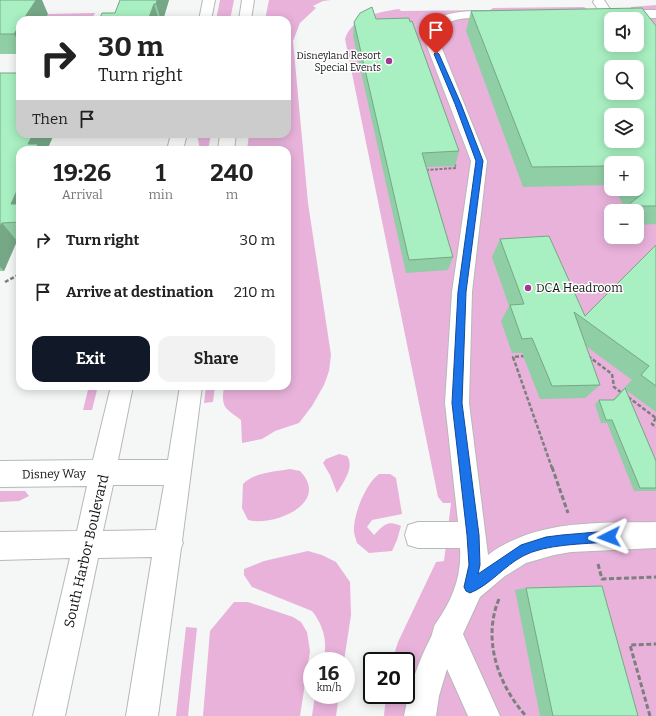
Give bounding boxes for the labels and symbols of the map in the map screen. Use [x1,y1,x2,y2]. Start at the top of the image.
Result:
pin [419,13,453,54]
place label: Disneyland Resort Special Events [297,50,381,74]
marker: Disneyland Resort Special Events [384,56,394,66]
place label: DCA Headroom [536,281,623,295]
marker: DCA Headroom [523,283,533,293]
street label: Disney Way [22,466,87,482]
street label: South Harbor Boulevard [61,473,112,629]
position arrow [588,516,630,558]
speed limit sign: 20 [363,652,415,704]

